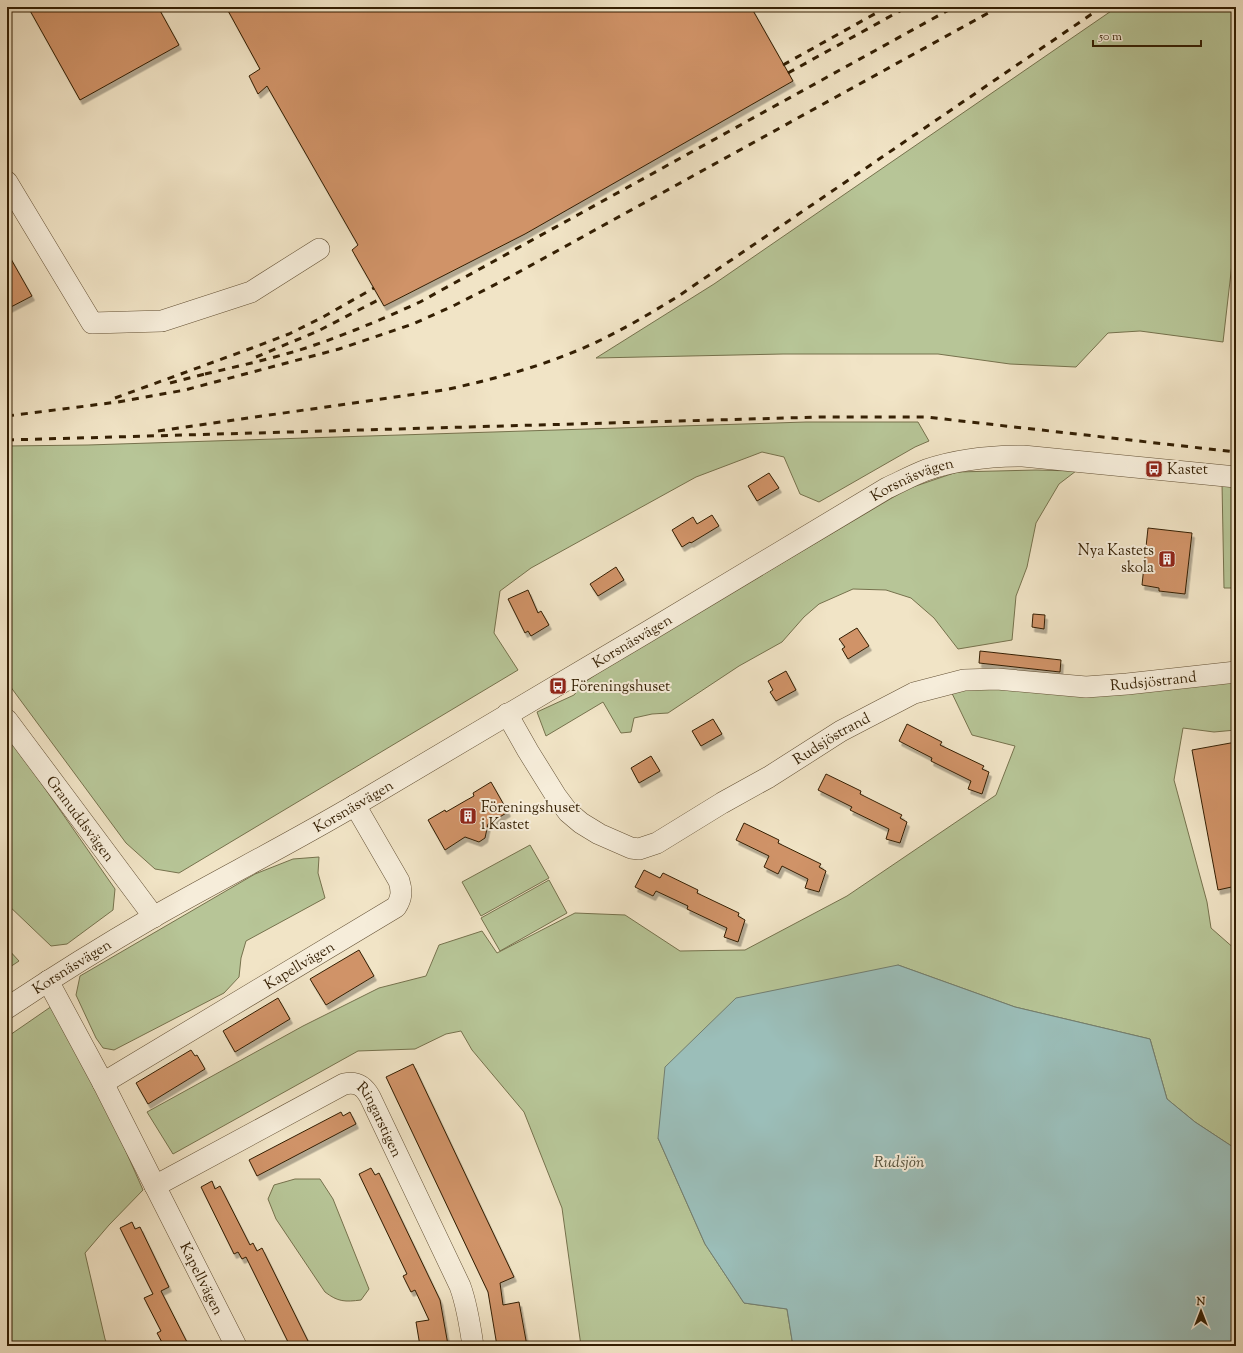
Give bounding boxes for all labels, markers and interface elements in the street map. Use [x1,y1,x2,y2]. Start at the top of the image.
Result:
scale bar [1093,22,1201,48]
text: 50 m [1098,28,1122,46]
street label: Korsnäsvägen [867,454,956,508]
bus stop icon: Kastet [1144,459,1164,479]
place label: Kastet [1167,460,1208,481]
place label: Nya Kastets skola [1078,541,1154,579]
building icon: Nya Kastets skola [1157,549,1177,569]
street label: Korsnäsvägen [589,610,677,674]
street label: Rudsjöstrand [1110,667,1198,697]
bus stop icon: Föreningshuset [548,676,568,696]
place label: Föreningshuset [571,677,670,698]
street label: Rudsjöstrand [789,708,875,771]
street label: Granuddsvägen [40,772,119,867]
street label: Korsnäsvägen [310,776,398,839]
place label: Föreningshuset i Kastet [481,798,580,836]
building icon: Föreningshuset i Kastet [458,806,478,826]
street label: Korsnäsvägen [29,935,116,1000]
street label: Kapellvägen [261,937,339,996]
street label: Ringarstigen [351,1078,406,1161]
water label: Rudsjön [874,1152,925,1175]
street label: Kapellvägen [173,1239,228,1319]
north arrow [1181,1291,1221,1331]
text: N [1196,1294,1206,1310]

